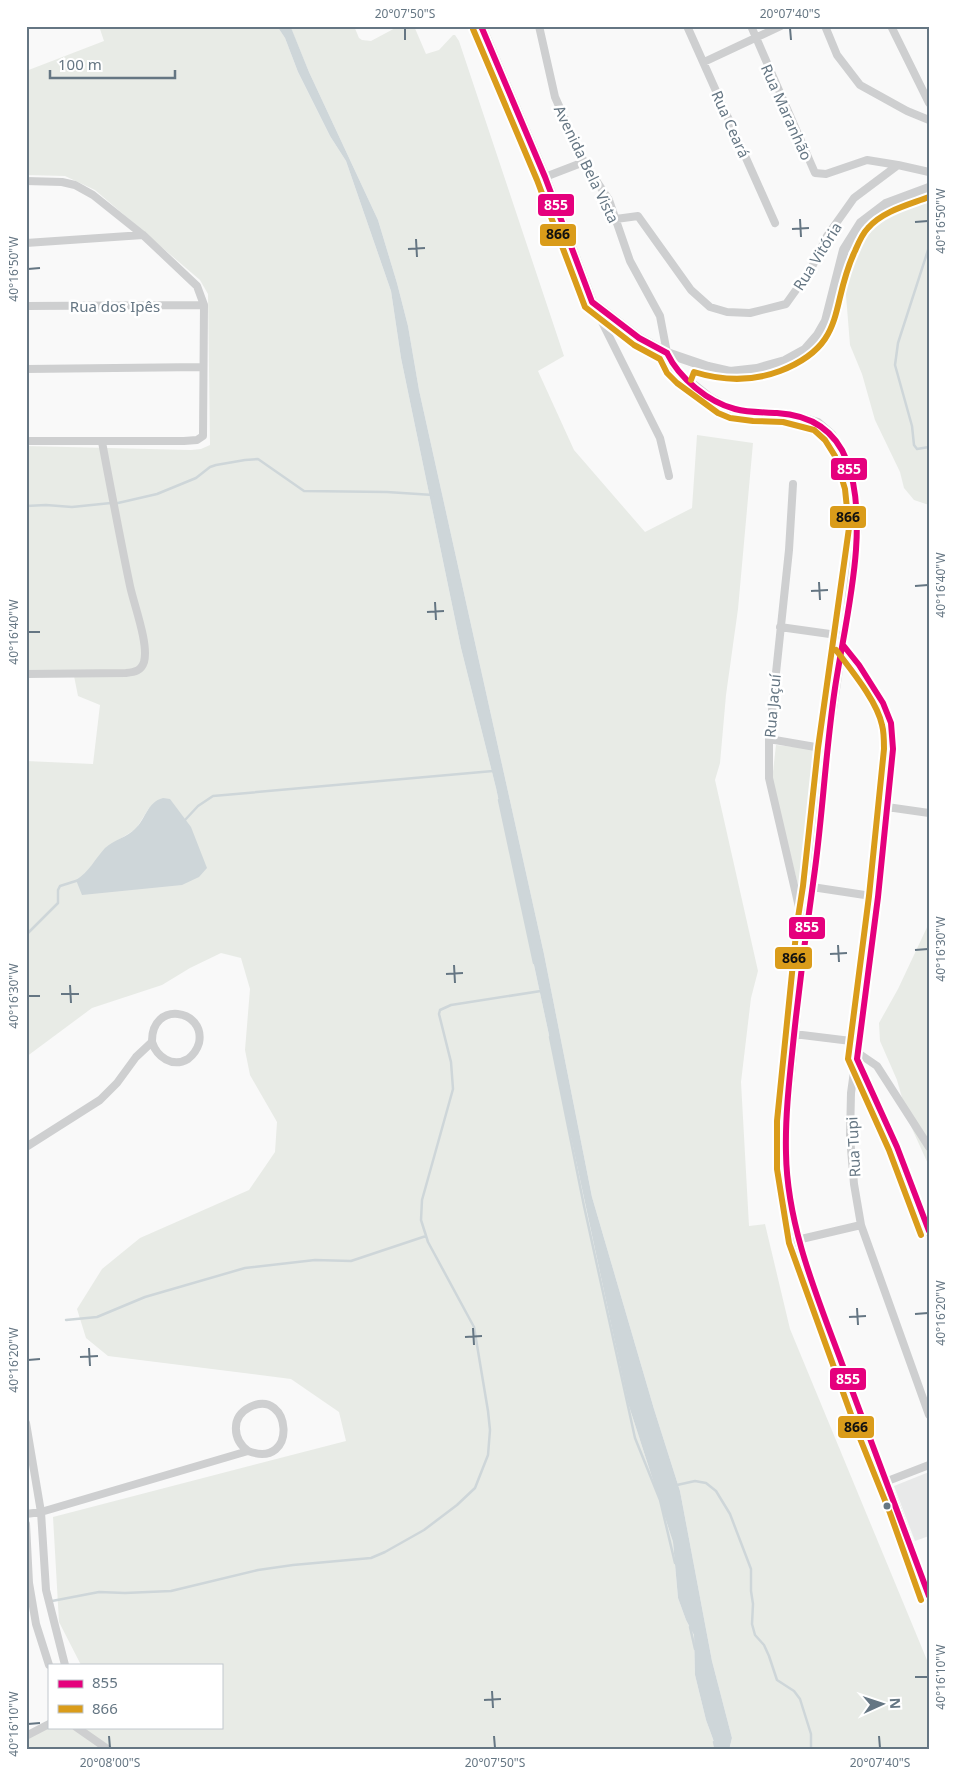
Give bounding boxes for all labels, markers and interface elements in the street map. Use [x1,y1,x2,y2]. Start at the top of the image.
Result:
text: 20°07'50"S [375,5,436,22]
text: 20°07'40"S [760,5,821,22]
scale bar [50,48,175,80]
text: 100 m [58,54,102,74]
street label: Rua Maranhão [757,61,817,163]
street label: Rua Ceará [707,87,755,161]
street label: Avenida Bela Vista [550,102,624,226]
text: 40°16'50"W [932,188,949,254]
line badge: 855 [537,193,575,217]
text: 855 [544,195,568,214]
street label: Rua Vitória [788,218,846,294]
line badge: 866 [539,223,577,247]
text: 866 [546,224,570,243]
text: 40°16'50"W [5,236,22,302]
street label: Rua dos Ipês [70,296,160,316]
line badge: 855 [830,457,868,481]
text: 855 [837,459,861,478]
line badge: 866 [829,505,867,529]
text: 866 [836,507,860,526]
text: 40°16'40"W [932,552,949,618]
text: 40°16'40"W [5,599,22,665]
street label: Rua Jaçuí [759,672,785,739]
line badge: 855 [788,916,826,940]
text: 40°16'30"W [932,916,949,982]
text: 855 [795,917,819,936]
line badge: 866 [774,946,813,970]
text: 866 [782,948,806,967]
text: 40°16'30"W [5,963,22,1029]
street label: Rua Tupi [841,1116,865,1178]
text: 40°16'20"W [932,1280,949,1346]
text: 40°16'20"W [5,1327,22,1393]
line badge: 855 [829,1367,867,1391]
text: 855 [836,1369,860,1388]
line badge: 866 [837,1415,875,1439]
text: 866 [844,1417,868,1436]
unlabelled marker [882,1501,892,1511]
text: 40°16'10"W [932,1644,949,1710]
legend [48,1664,222,1728]
text: 855 [92,1672,118,1692]
north arrow [858,1678,908,1728]
text: 40°16'10"W [5,1691,22,1757]
text: N [886,1697,905,1709]
text: 866 [92,1698,118,1718]
text: 20°08'00"S [80,1754,141,1771]
text: 20°07'50"S [465,1754,526,1771]
text: 20°07'40"S [850,1754,911,1771]

